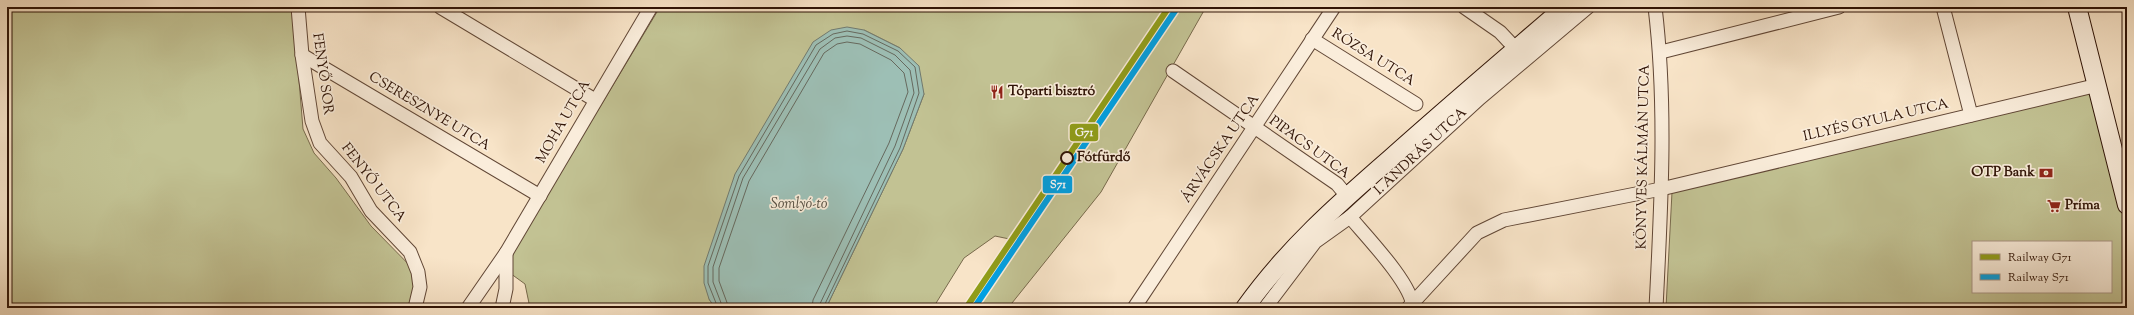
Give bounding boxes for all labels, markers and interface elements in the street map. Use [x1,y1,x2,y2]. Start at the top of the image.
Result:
street label: RÓZSA UTCA [1327,24,1419,92]
street label: FENYŐ SOR [306,32,338,116]
street label: KÖNYVES KÁLMÁN UTCA [1631,64,1656,250]
street label: CSERESZNYE UTCA [364,68,494,157]
street label: MOHA UTCA [532,76,596,167]
place label: Tóparti bisztró [1008,82,1096,102]
restaurant icon: Tóparti bisztró [989,84,1005,100]
street label: ÁRVÁCSKA UTCA [1177,90,1265,207]
street label: ILLYÉS GYULA UTCA [1801,94,1951,147]
street label: I. ANDRÁS UTCA [1370,103,1472,200]
street label: PIPACS UTCA [1264,112,1354,185]
line badge: G71 [1069,123,1099,142]
text: G71 [1075,125,1093,141]
street label: FENYŐ UTCA [336,139,411,227]
place label: Fótfürdő [1077,148,1131,168]
marker: Fótfürdő [1060,151,1074,165]
place label: OTP Bank [1971,163,2035,183]
bank icon: OTP Bank [2038,165,2054,181]
line badge: S71 [1042,175,1073,194]
text: S71 [1050,177,1066,193]
water label: Somlyó-tó [771,194,828,215]
place label: Príma [2065,196,2101,216]
supermarket icon: Príma [2046,198,2062,214]
legend [1972,241,2112,293]
text: Railway G71 [2008,249,2072,267]
text: Railway S71 [2008,269,2069,287]

